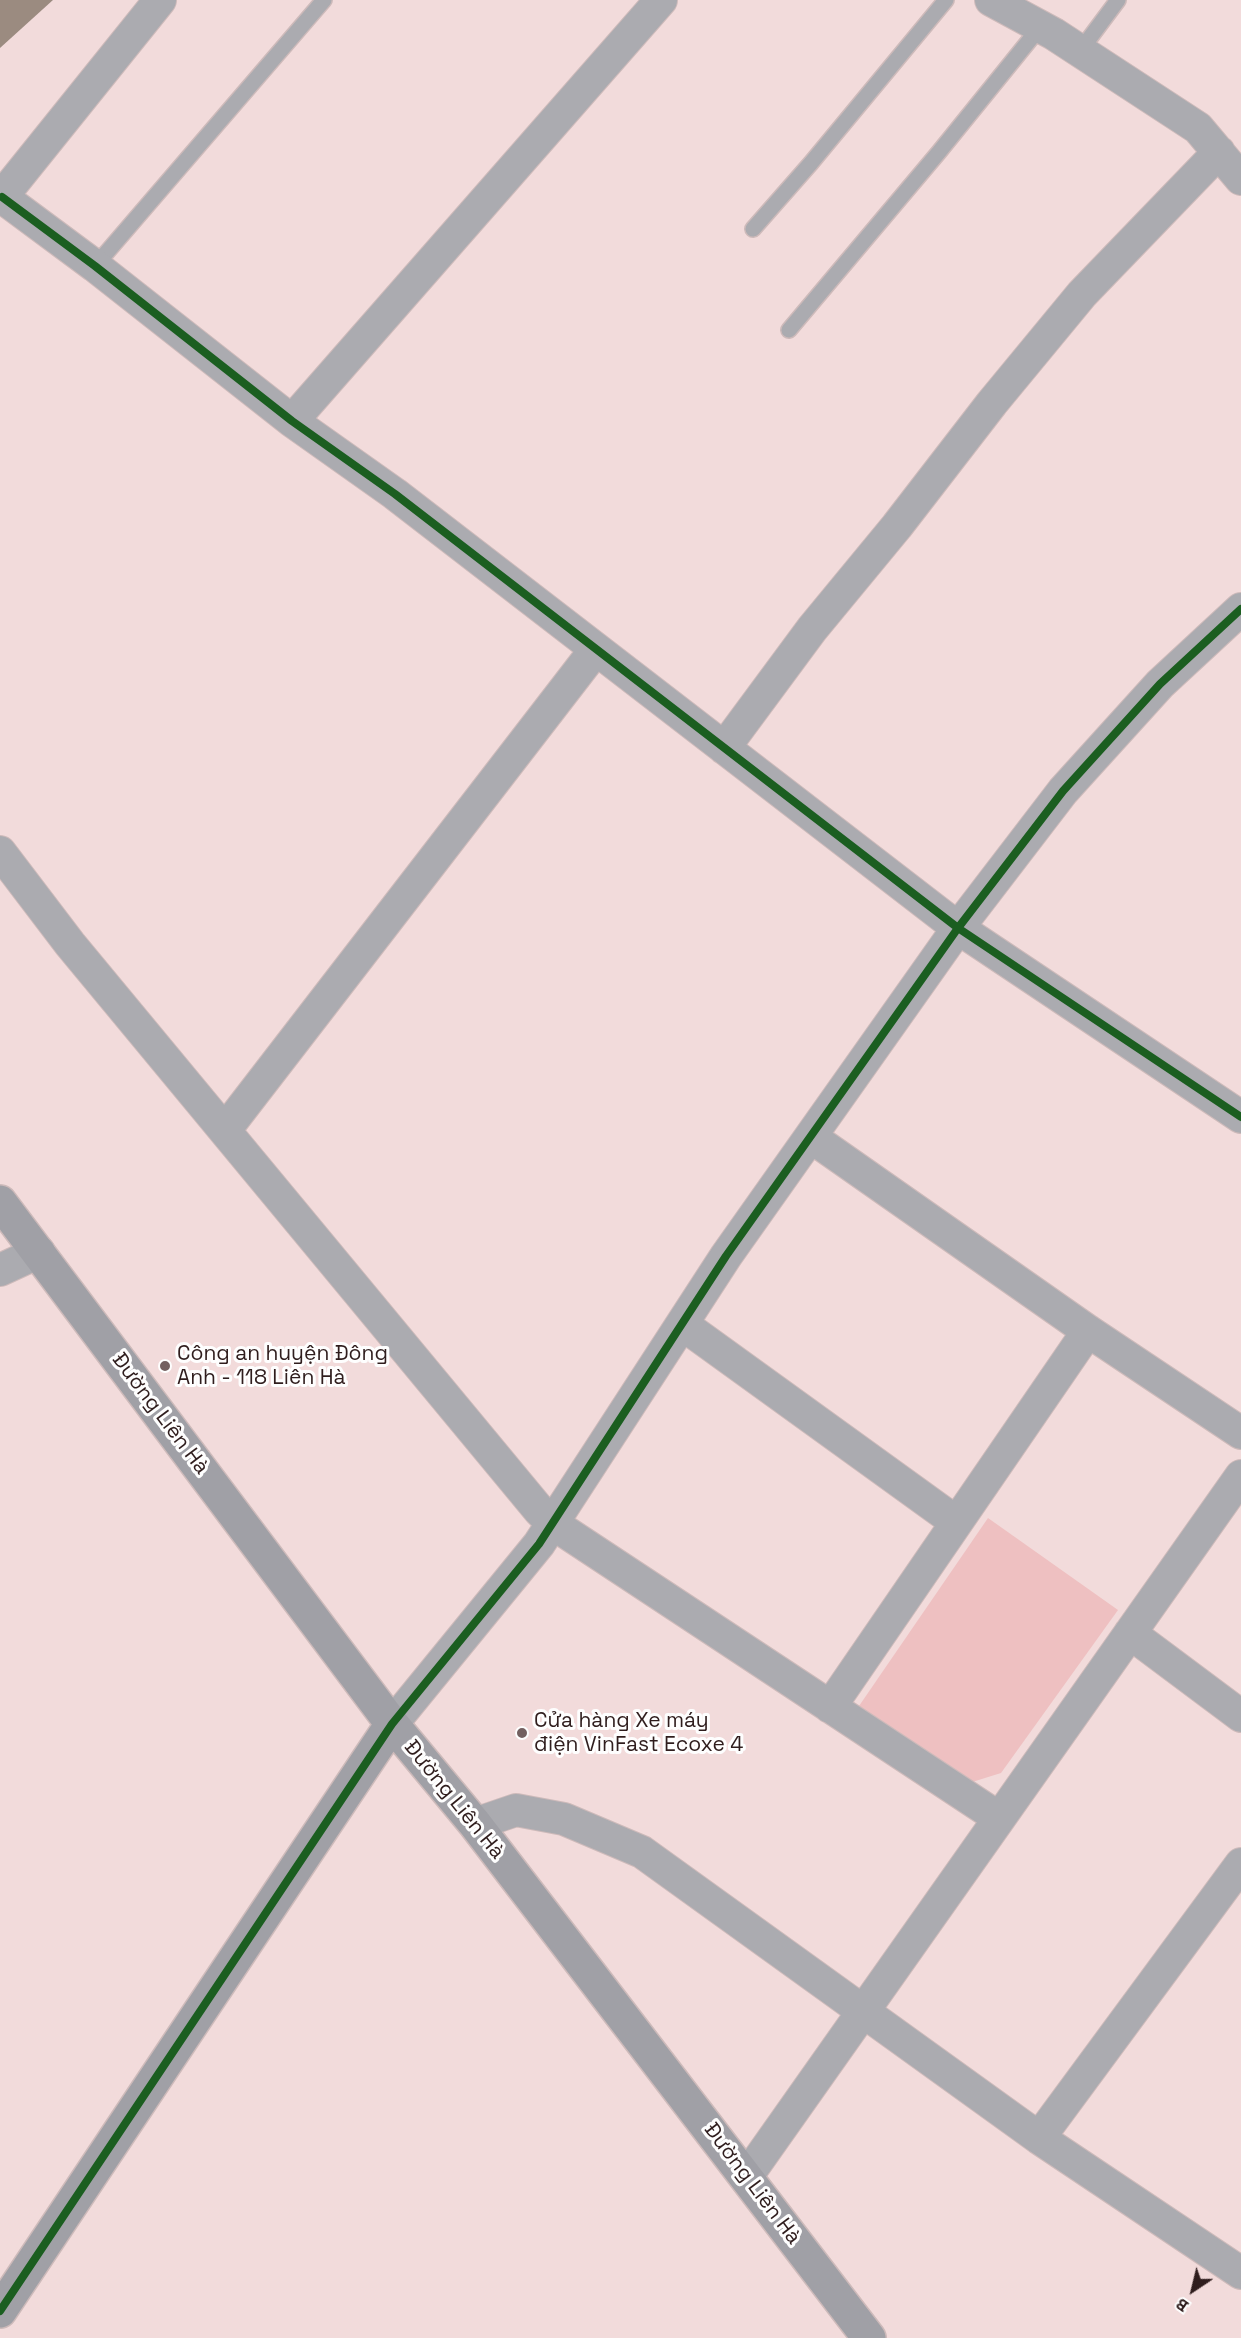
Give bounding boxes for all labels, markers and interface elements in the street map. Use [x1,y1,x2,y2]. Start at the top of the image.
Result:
place label: Công an huyện Đông Anh - 118 Liên Hà [177,1341,388,1391]
street label: Đường Liên Hà [106,1348,214,1480]
marker: Công an huyện Đông Anh - 118 Liên Hà [158,1359,172,1373]
place label: Cửa hàng Xe máy điện VinFast Ecoxe 4 [534,1708,743,1758]
marker: Cửa hàng Xe máy điện VinFast Ecoxe 4 [515,1726,529,1740]
street label: Đường Liên Hà [398,1736,510,1864]
street label: Đường Liên Hà [698,2118,806,2250]
north arrow [1163,2260,1223,2320]
text: B [1172,2294,1193,2317]

